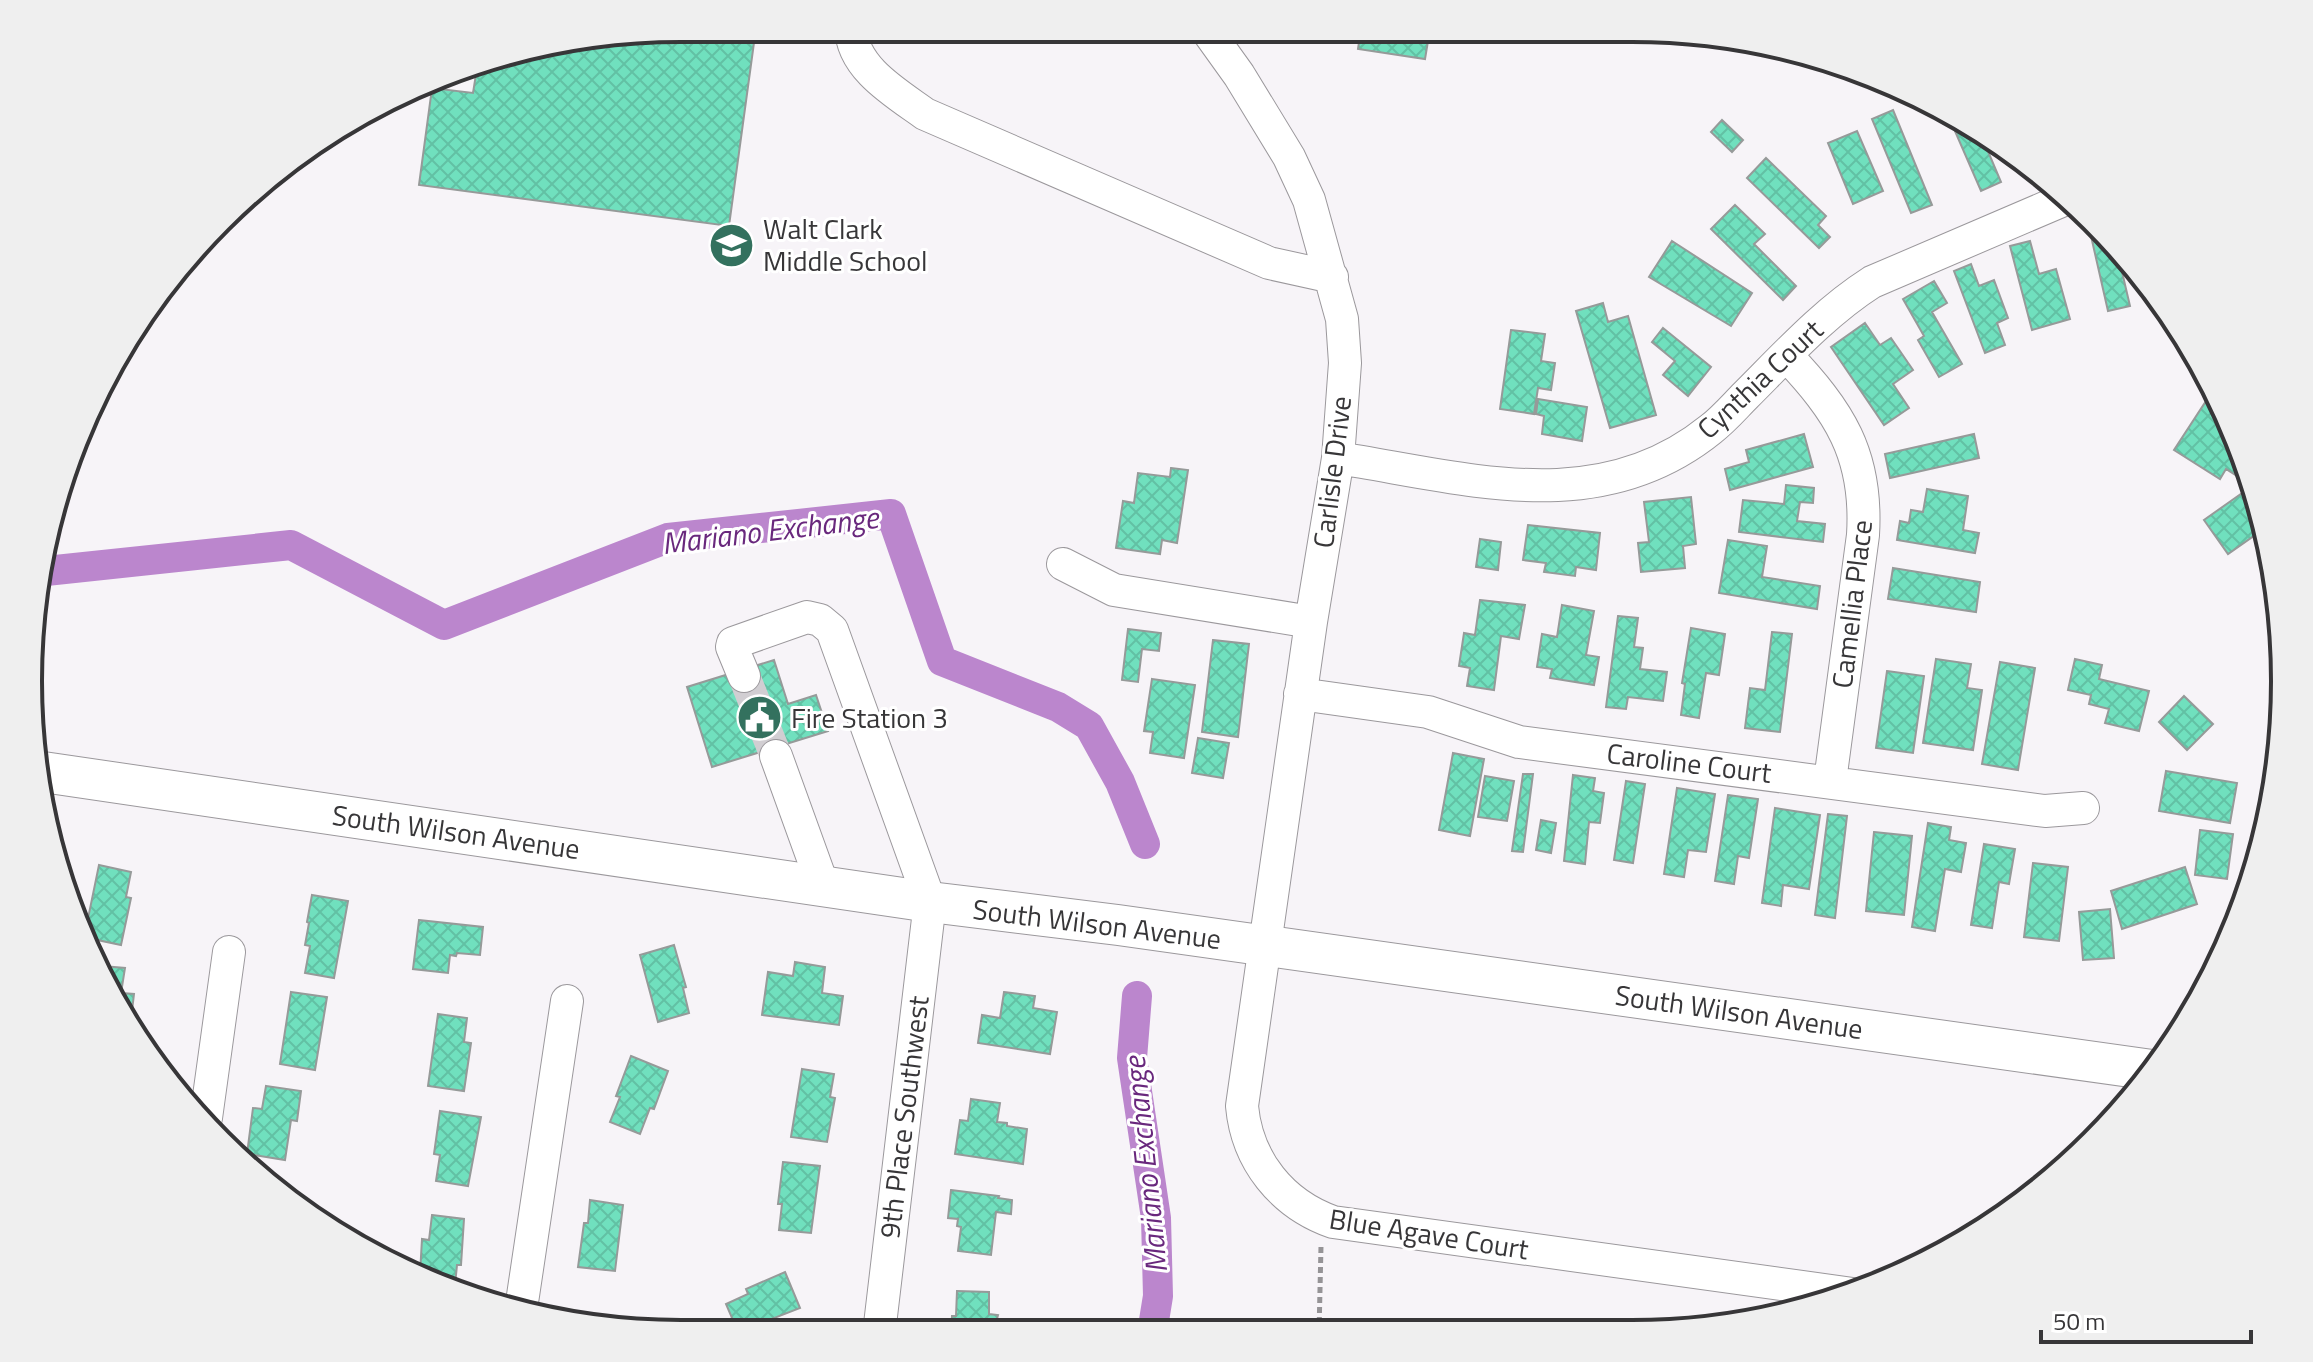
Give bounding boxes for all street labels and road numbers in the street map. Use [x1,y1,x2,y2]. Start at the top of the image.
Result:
street label: Cynthia Court [1687,309,1832,448]
street label: Carlisle Drive [1301,394,1362,550]
street label: Camellia Place [1820,517,1883,691]
street label: Caroline Court [1604,731,1774,794]
street label: South Wilson Avenue [329,793,583,870]
street label: South Wilson Avenue [970,887,1224,960]
street label: South Wilson Avenue [1612,973,1866,1050]
street label: 9th Place Southwest [867,993,940,1241]
street label: Blue Agave Court [1326,1197,1532,1271]

